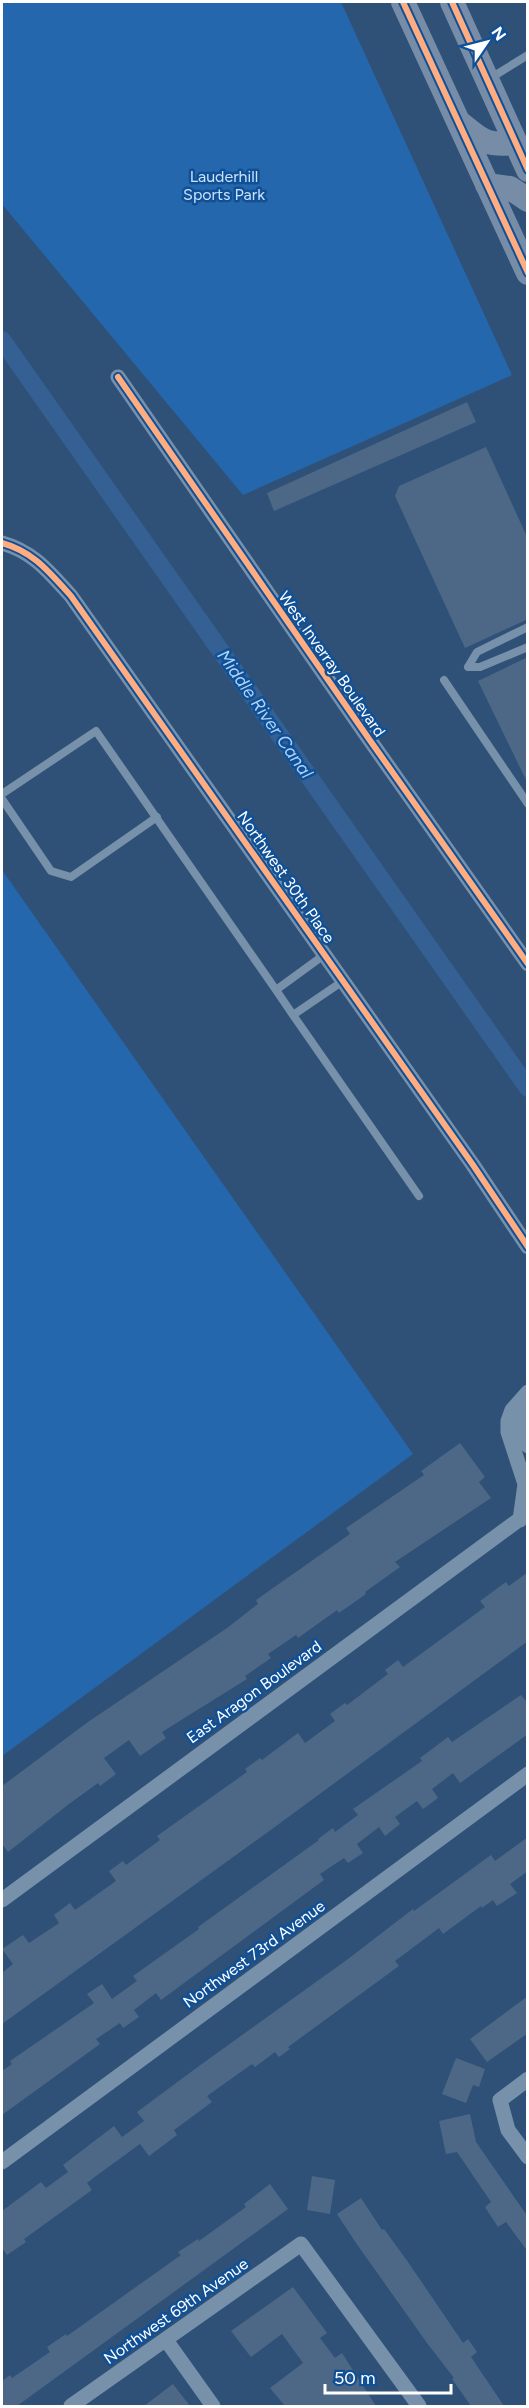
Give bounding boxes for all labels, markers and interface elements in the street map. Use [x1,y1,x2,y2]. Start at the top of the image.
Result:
north arrow [457,12,517,72]
text: N [488,23,510,44]
park label: Lauderhill Sports Park [183,167,265,204]
street label: West Inverray Boulevard [275,588,389,740]
water label: Middle River Canal [212,645,318,783]
street label: Northwest 30th Place [233,807,339,947]
street label: East Aragon Boulevard [183,1637,325,1747]
street label: Northwest 73rd Avenue [179,1896,329,2012]
street label: Northwest 69th Avenue [100,2254,252,2368]
scale bar [325,2357,451,2395]
text: 50 m [334,2367,376,2389]

